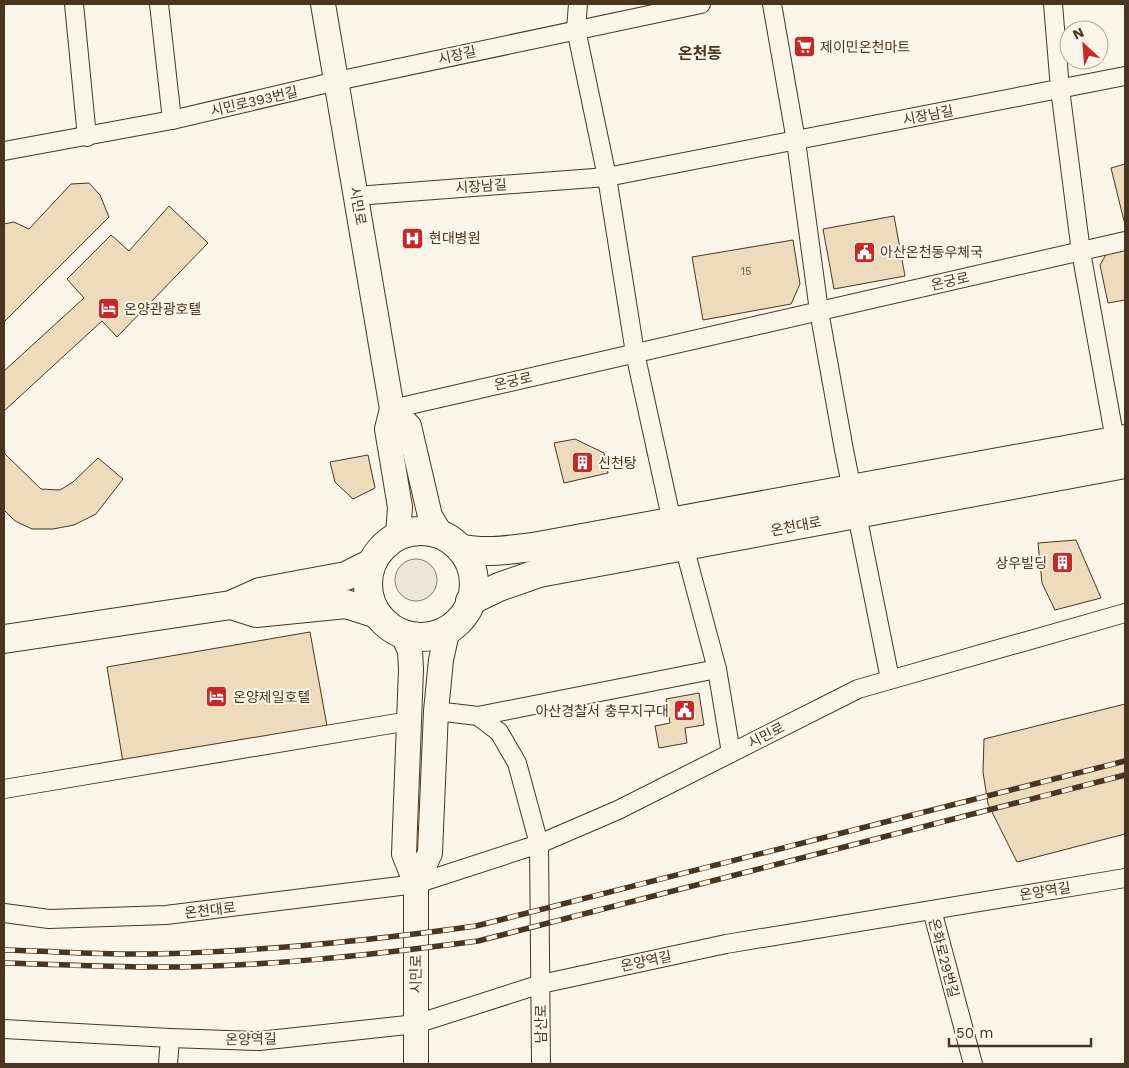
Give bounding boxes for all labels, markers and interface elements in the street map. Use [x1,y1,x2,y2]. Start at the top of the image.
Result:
north arrow [1059,20,1109,70]
text: N [1070,24,1086,43]
supermarket icon: 제이민온천마트 [792,35,816,59]
place label: 제이민온천마트 [820,39,910,55]
street label: 시장길 [436,43,478,67]
district label: 온천동 [678,44,722,63]
street label: 시민로393번길 [209,83,299,119]
street label: 시장남길 [901,102,955,128]
street label: 시장남길 [455,176,507,196]
street label: 시민로 [347,186,369,227]
hospital icon: 현대병원 [401,226,425,250]
place label: 현대병원 [429,230,481,246]
public building icon: 아산온천동우체국 [852,240,876,264]
place label: 아산온천동우체국 [880,244,983,260]
house number: 15 [741,265,751,278]
street label: 온궁로 [929,269,971,293]
hotel icon: 온양관광호텔 [96,297,120,321]
place label: 온양관광호텔 [124,301,201,317]
street label: 온궁로 [492,369,534,393]
building icon: 신천탕 [570,451,594,475]
place label: 신천탕 [598,455,637,471]
street label: 온천대로 [769,513,823,539]
building icon: 상우빌딩 [1051,551,1075,575]
place label: 상우빌딩 [995,555,1047,571]
hotel icon: 온양제일호텔 [205,685,229,709]
place label: 온양제일호텔 [233,689,310,705]
public building icon: 아산경찰서 충무지구대 [673,699,697,723]
place label: 아산경찰서 충무지구대 [535,703,669,719]
street label: 시민로 [745,719,787,751]
street label: 온양역길 [1018,879,1072,903]
street label: 온천대로 [183,899,237,921]
street label: 온화로29번길 [926,917,962,999]
street label: 온양역길 [619,948,673,974]
street label: 시민로 [408,955,424,993]
street label: 남산로 [533,1005,549,1043]
scale bar [949,1016,1092,1048]
text: 50 m [956,1024,993,1042]
street label: 온양역길 [225,1031,277,1047]

